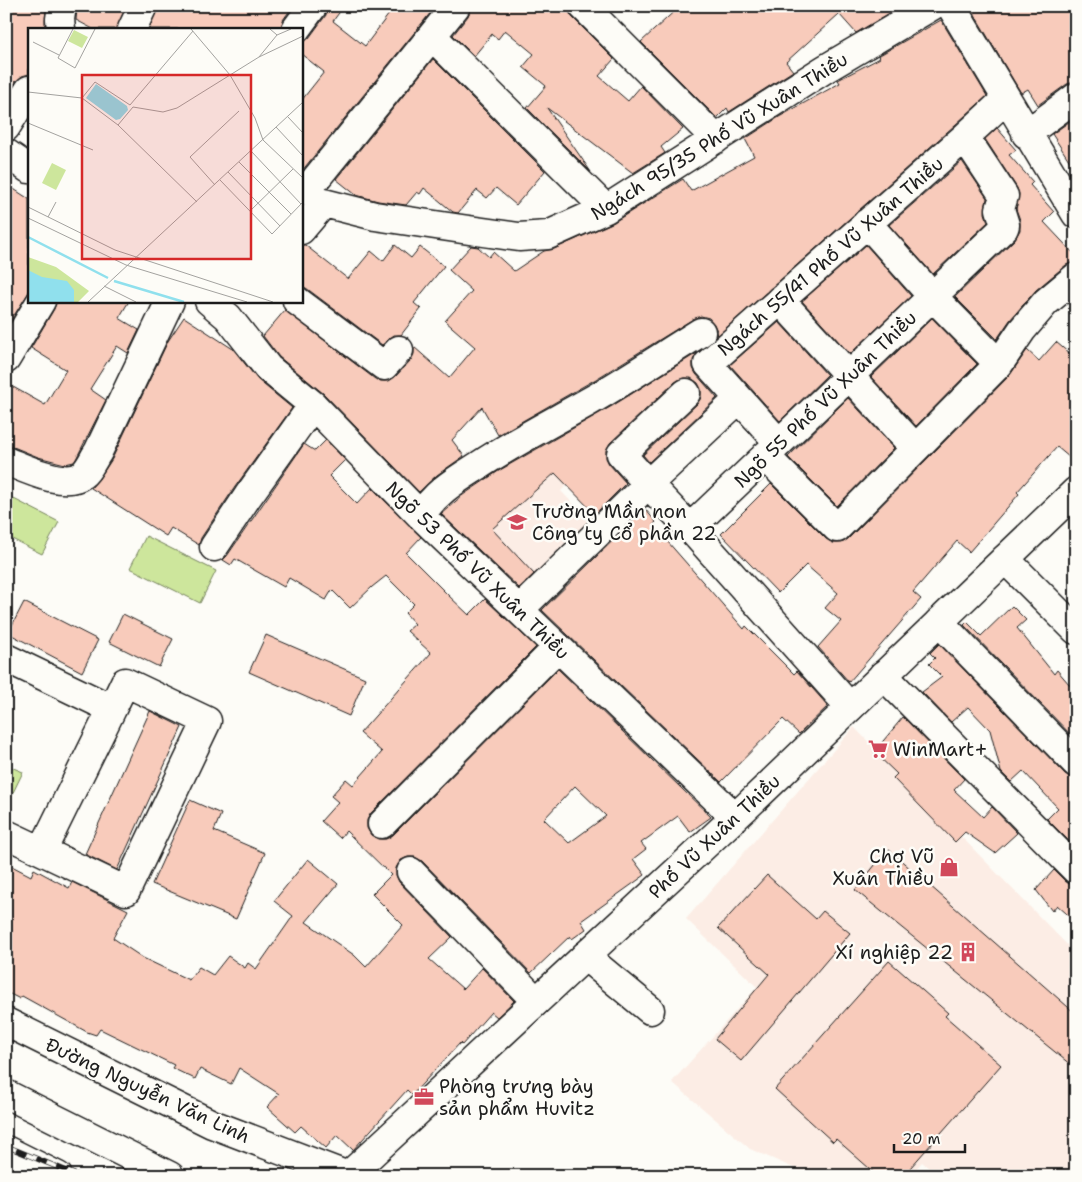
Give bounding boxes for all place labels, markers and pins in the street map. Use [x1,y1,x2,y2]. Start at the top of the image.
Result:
place label: Trường Mần non Công ty Cổ phần 22 [532,499,717,546]
school or university icon: Trường Mần non Công ty Cổ phần 22 [506,511,528,533]
place label: WinMart+ [893,737,988,762]
supermarket icon: WinMart+ [867,738,889,760]
place label: Chợ Vũ Xuân Thiều [832,844,934,891]
shop icon: Chợ Vũ Xuân Thiều [938,856,960,878]
place label: Xí nghiệp 22 [836,940,953,965]
building icon: Xí nghiệp 22 [957,941,979,963]
place label: Phòng trưng bày sản phẩm Huvitz [439,1074,595,1121]
office icon: Phòng trưng bày sản phẩm Huvitz [413,1086,435,1108]

